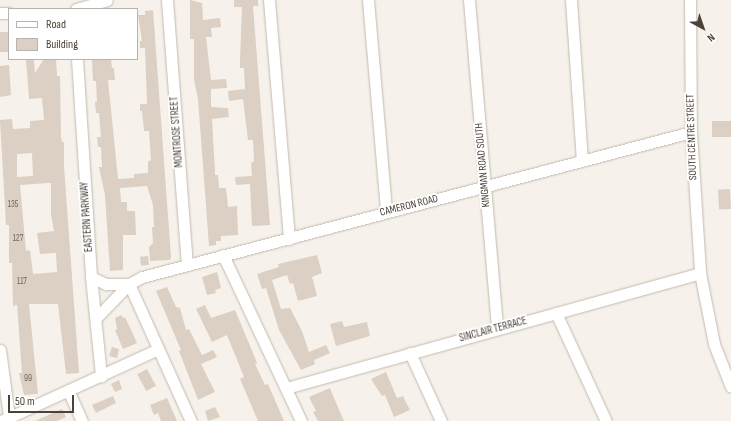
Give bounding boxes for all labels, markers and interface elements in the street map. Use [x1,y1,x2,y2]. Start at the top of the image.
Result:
legend [8,8,138,60]
north arrow [683,8,723,48]
text: Road [46,17,66,32]
text: N [705,31,717,44]
text: Building [46,37,78,52]
street label: SOUTH CENTRE STREET [684,94,700,180]
street label: MONTROSE STREET [168,96,186,168]
street label: KINGMAN ROAD SOUTH [473,122,493,208]
street label: EASTERN PARKWAY [78,181,96,253]
street label: CAMERON ROAD [379,192,439,220]
house number: 135 [8,200,18,210]
house number: 127 [13,234,23,244]
house number: 117 [17,277,27,287]
street label: SINCLAIR TERRACE [458,315,528,345]
house number: 99 [24,374,32,384]
scale bar [10,387,76,413]
text: 50 m [15,394,35,409]

